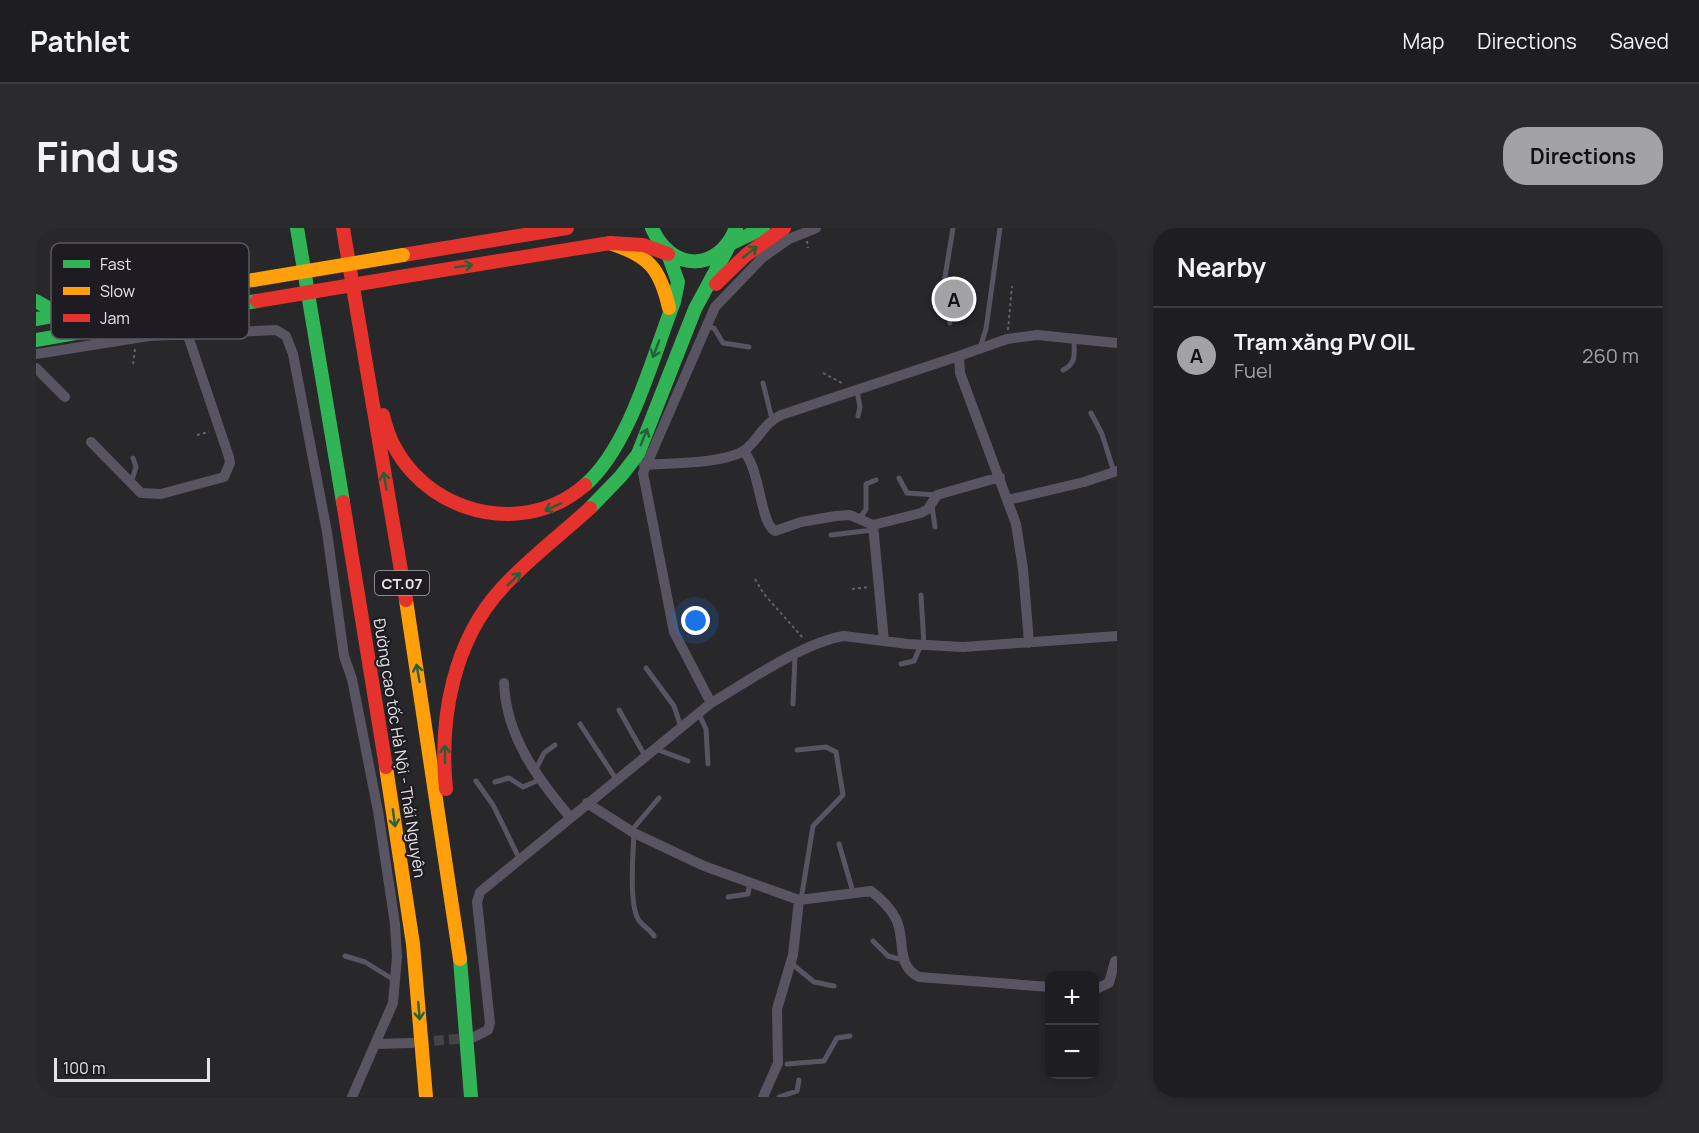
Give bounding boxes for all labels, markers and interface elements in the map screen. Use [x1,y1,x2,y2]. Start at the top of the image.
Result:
text: Pathlet [30,22,130,60]
text: Map [1403,27,1444,55]
text: Directions [1477,27,1577,55]
text: Saved [1610,27,1669,55]
text: Find us [36,127,179,185]
button: Directions [1503,127,1663,185]
legend [51,243,249,339]
one-way arrow [741,246,757,259]
text: Nearby [1177,249,1266,285]
text: Fast [100,253,131,275]
one-way arrow [454,261,473,272]
pin: A [934,276,974,322]
text: Slow [100,280,135,302]
text: Jam [100,307,130,329]
text: Trạm xăng PV OIL [1234,327,1415,357]
one-way arrow [650,340,661,358]
text: A [1190,342,1203,369]
text: 260 m [1582,342,1639,369]
text: Fuel [1234,357,1272,384]
one-way arrow [639,428,650,446]
one-way arrow [379,471,390,491]
one-way arrow [545,501,563,513]
road number: CT.07 [375,571,429,595]
one-way arrow [506,571,521,586]
your location [681,606,710,635]
street label: Đường cao tốc Hà Nội - Thái Nguyên [369,617,431,879]
one-way arrow [412,663,423,683]
one-way arrow [439,745,451,765]
one-way arrow [389,807,400,827]
map controls [1045,971,1099,1079]
button: + [1045,971,1099,1025]
one-way arrow [414,1001,425,1020]
button: − [1045,1025,1099,1079]
scale bar [54,1055,210,1082]
text: 100 m [63,1057,106,1079]

